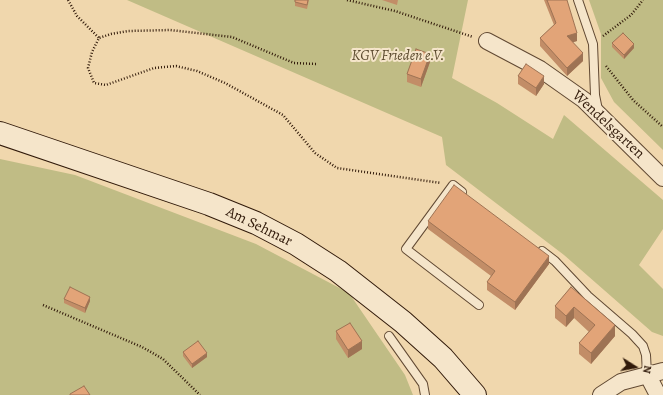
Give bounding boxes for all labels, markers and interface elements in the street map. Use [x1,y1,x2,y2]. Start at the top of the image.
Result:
park label: KGV Frieden e.V. [351,47,445,65]
street label: Wendelsgarten [568,87,648,163]
street label: Am Sehmar [223,203,295,251]
north arrow [615,347,655,387]
text: N [639,364,655,375]

